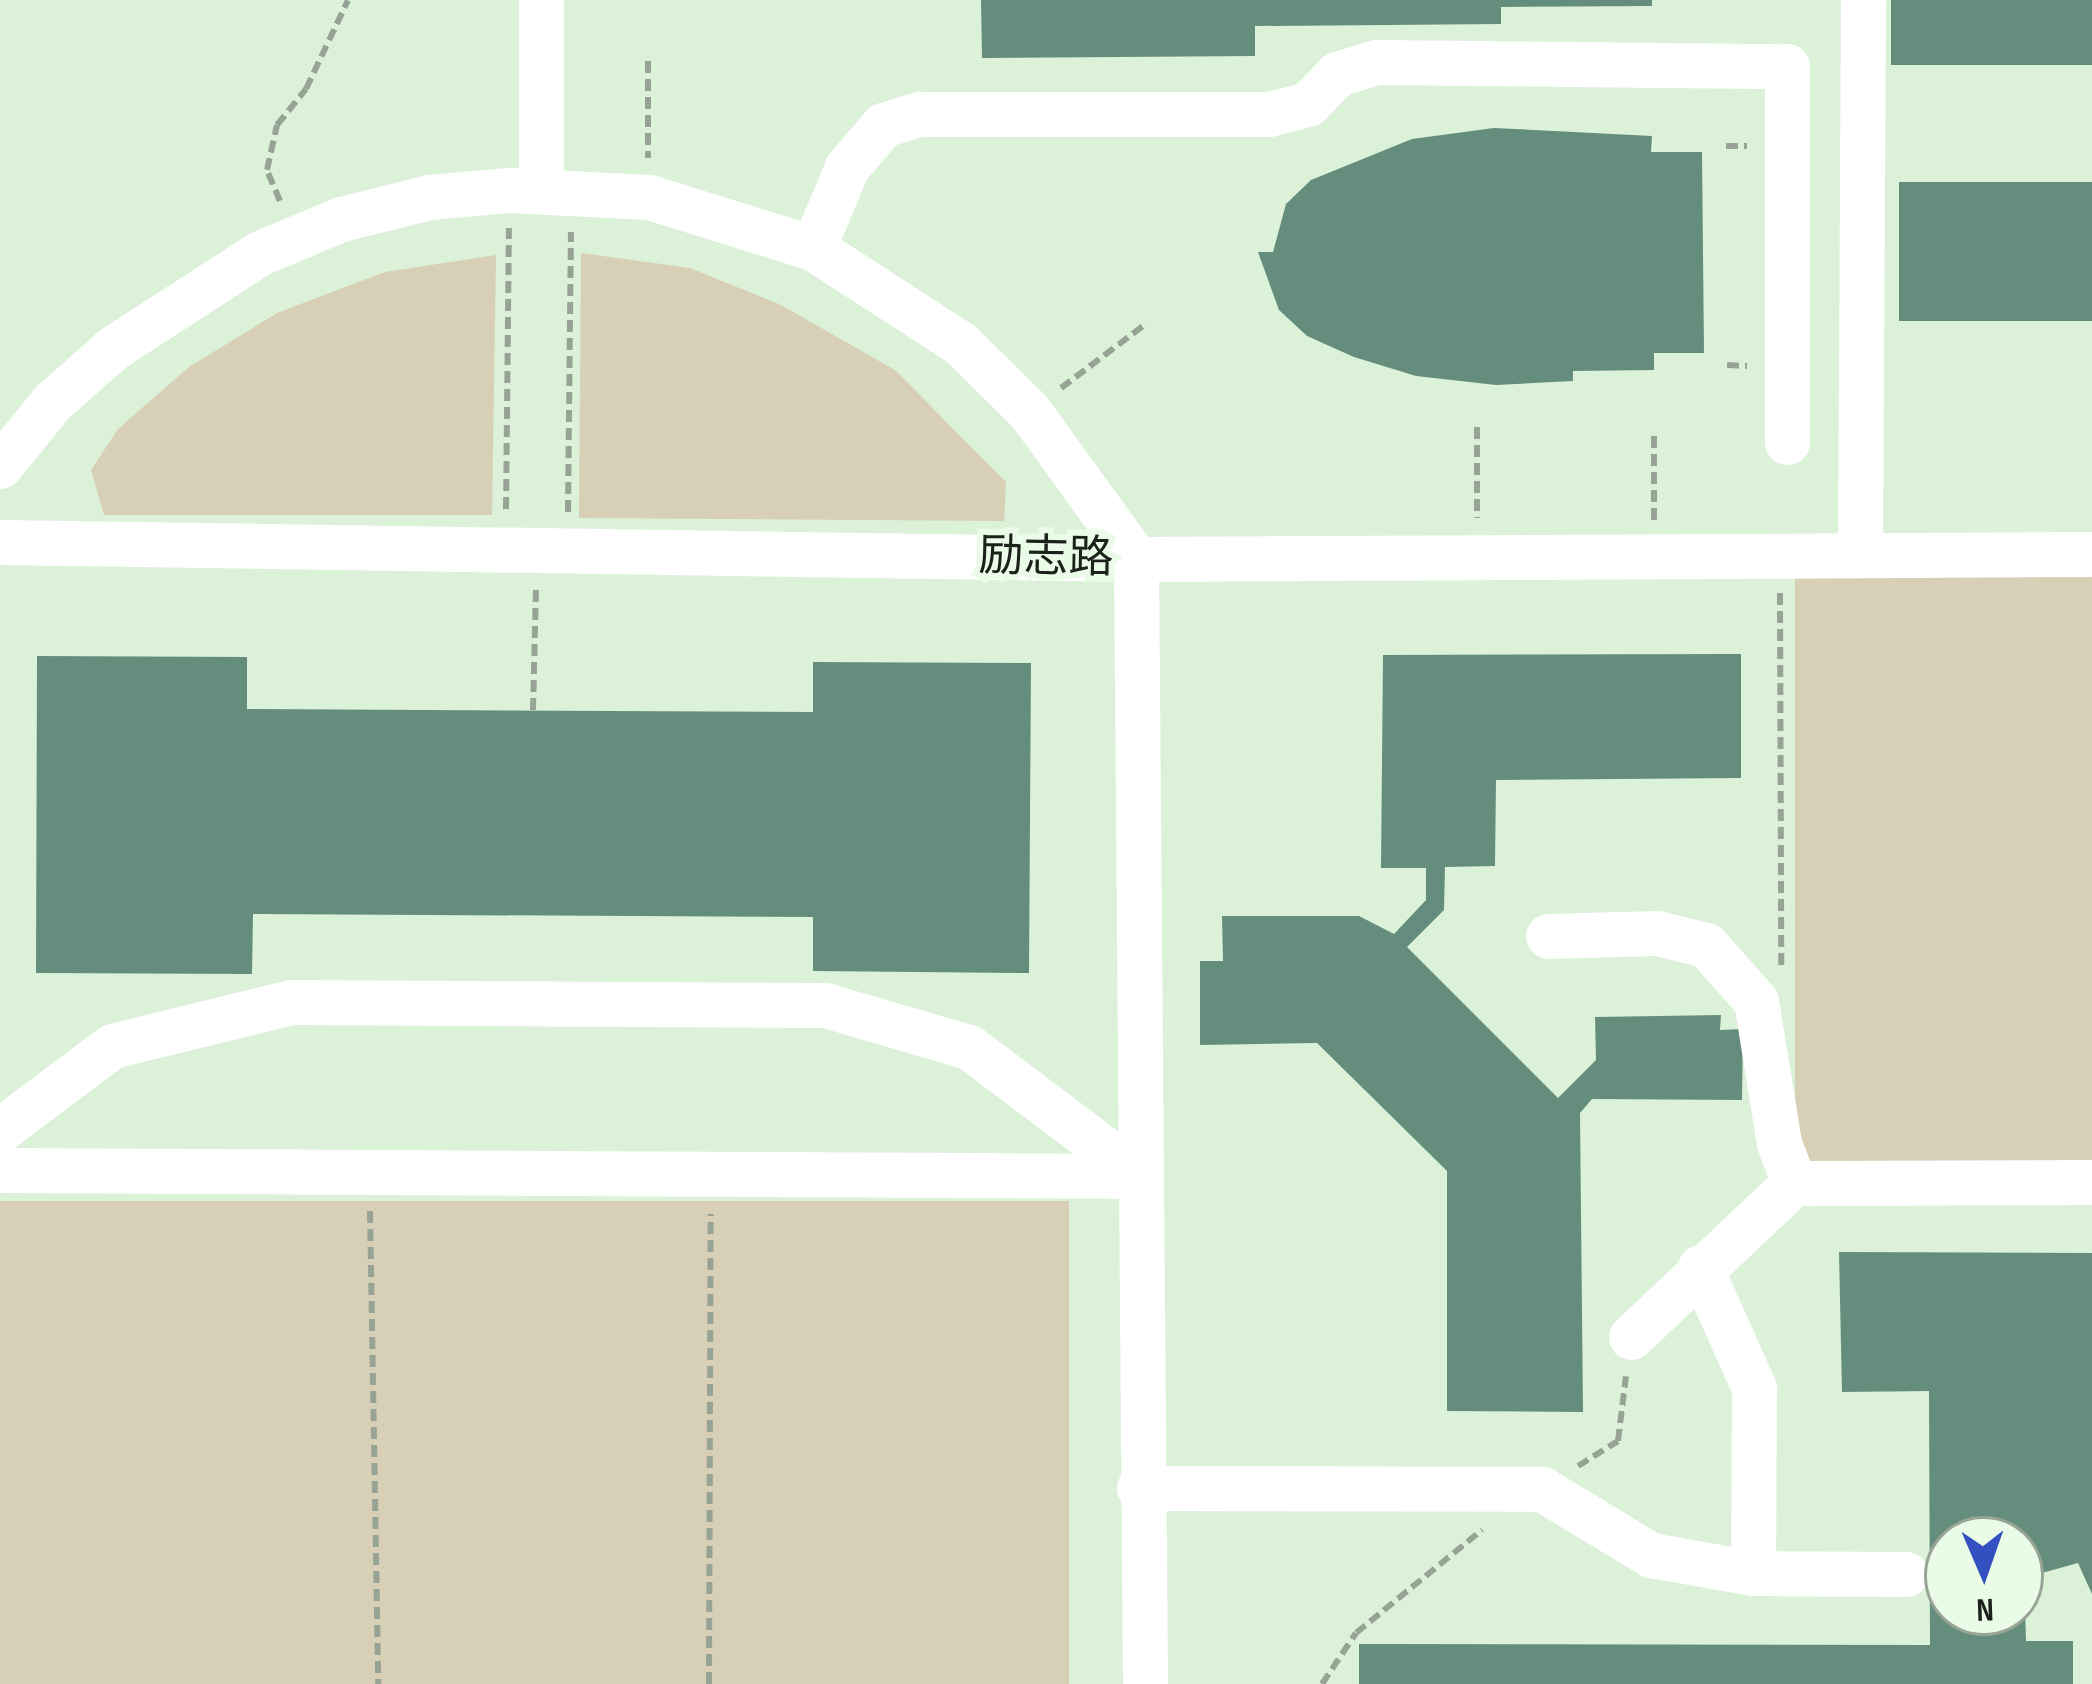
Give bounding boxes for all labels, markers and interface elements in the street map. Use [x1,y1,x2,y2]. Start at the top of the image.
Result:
street label: 励志路 [978,530,1114,586]
north arrow [1924,1516,2044,1636]
text: N [1976,1589,1995,1629]

